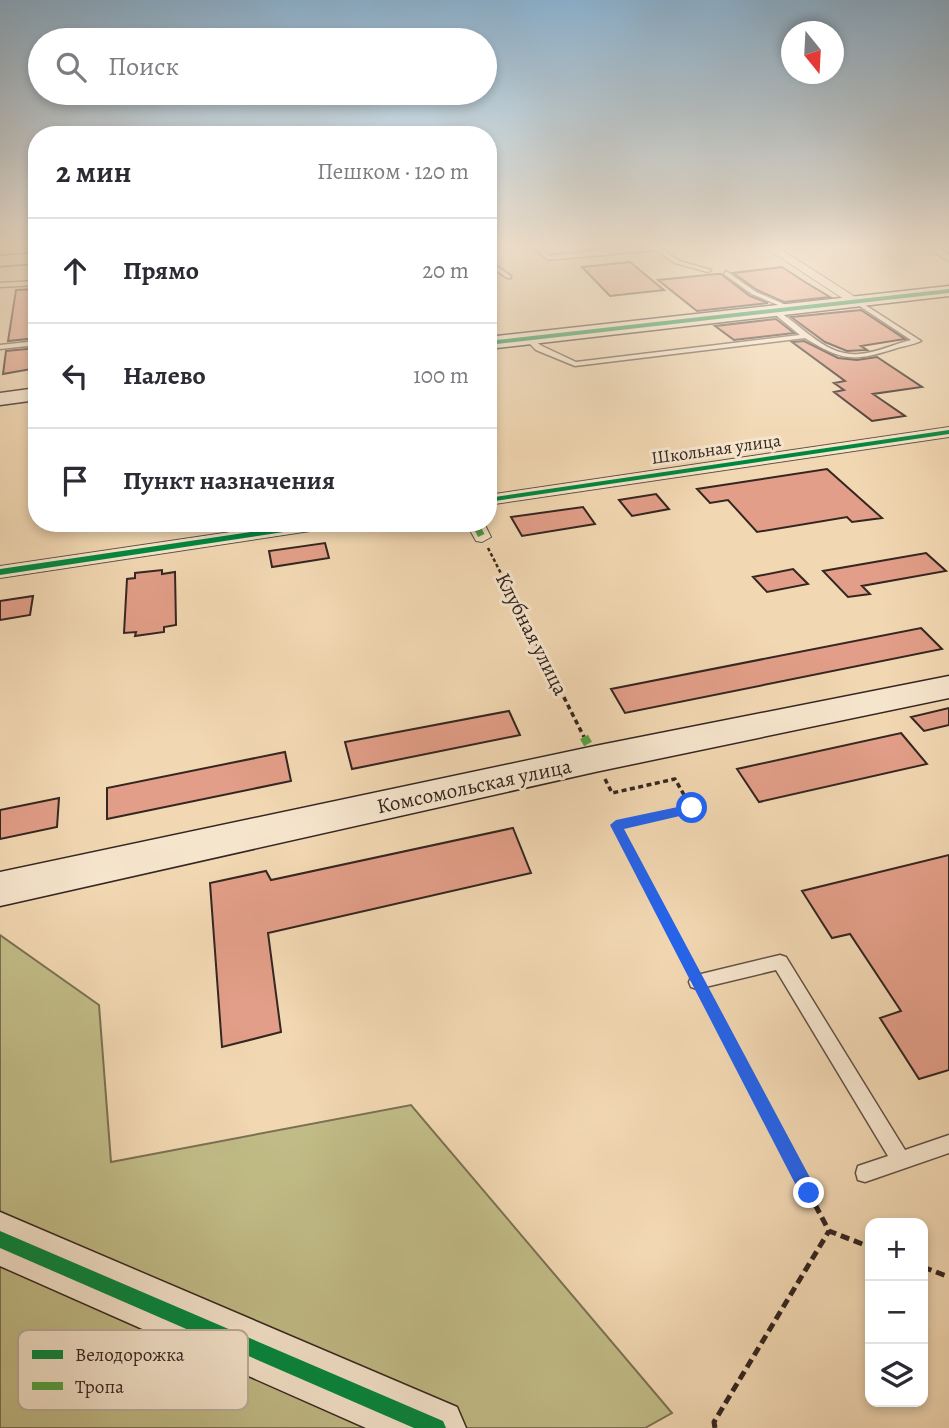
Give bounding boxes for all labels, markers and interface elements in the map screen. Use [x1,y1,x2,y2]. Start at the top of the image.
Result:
north arrow [781,21,844,84]
search box [28,28,497,105]
icon: search [52,48,90,86]
text: Поиск [108,49,179,84]
text: 2 мин [56,152,131,192]
text: Пешком · 120 m [317,156,469,187]
icon: ahead [56,252,94,290]
text: Прямо [123,253,199,288]
text: 20 m [422,255,469,286]
icon: left [56,357,94,395]
text: Налево [123,358,206,393]
text: 100 m [413,360,469,391]
street label: Школьная улица [650,428,783,470]
icon: arrive [56,462,94,500]
text: Пункт назначения [123,463,335,498]
street label: Клубная улица [489,568,575,700]
street label: Комсомольская улица [374,752,574,820]
route start [676,792,707,823]
route end [793,1177,824,1208]
map controls [865,1218,928,1407]
button: + [865,1218,928,1281]
button: − [865,1281,928,1344]
legend [18,1330,248,1410]
text: Велодорожка [75,1342,185,1368]
button: layers [865,1344,928,1407]
text: Тропа [75,1374,124,1400]

